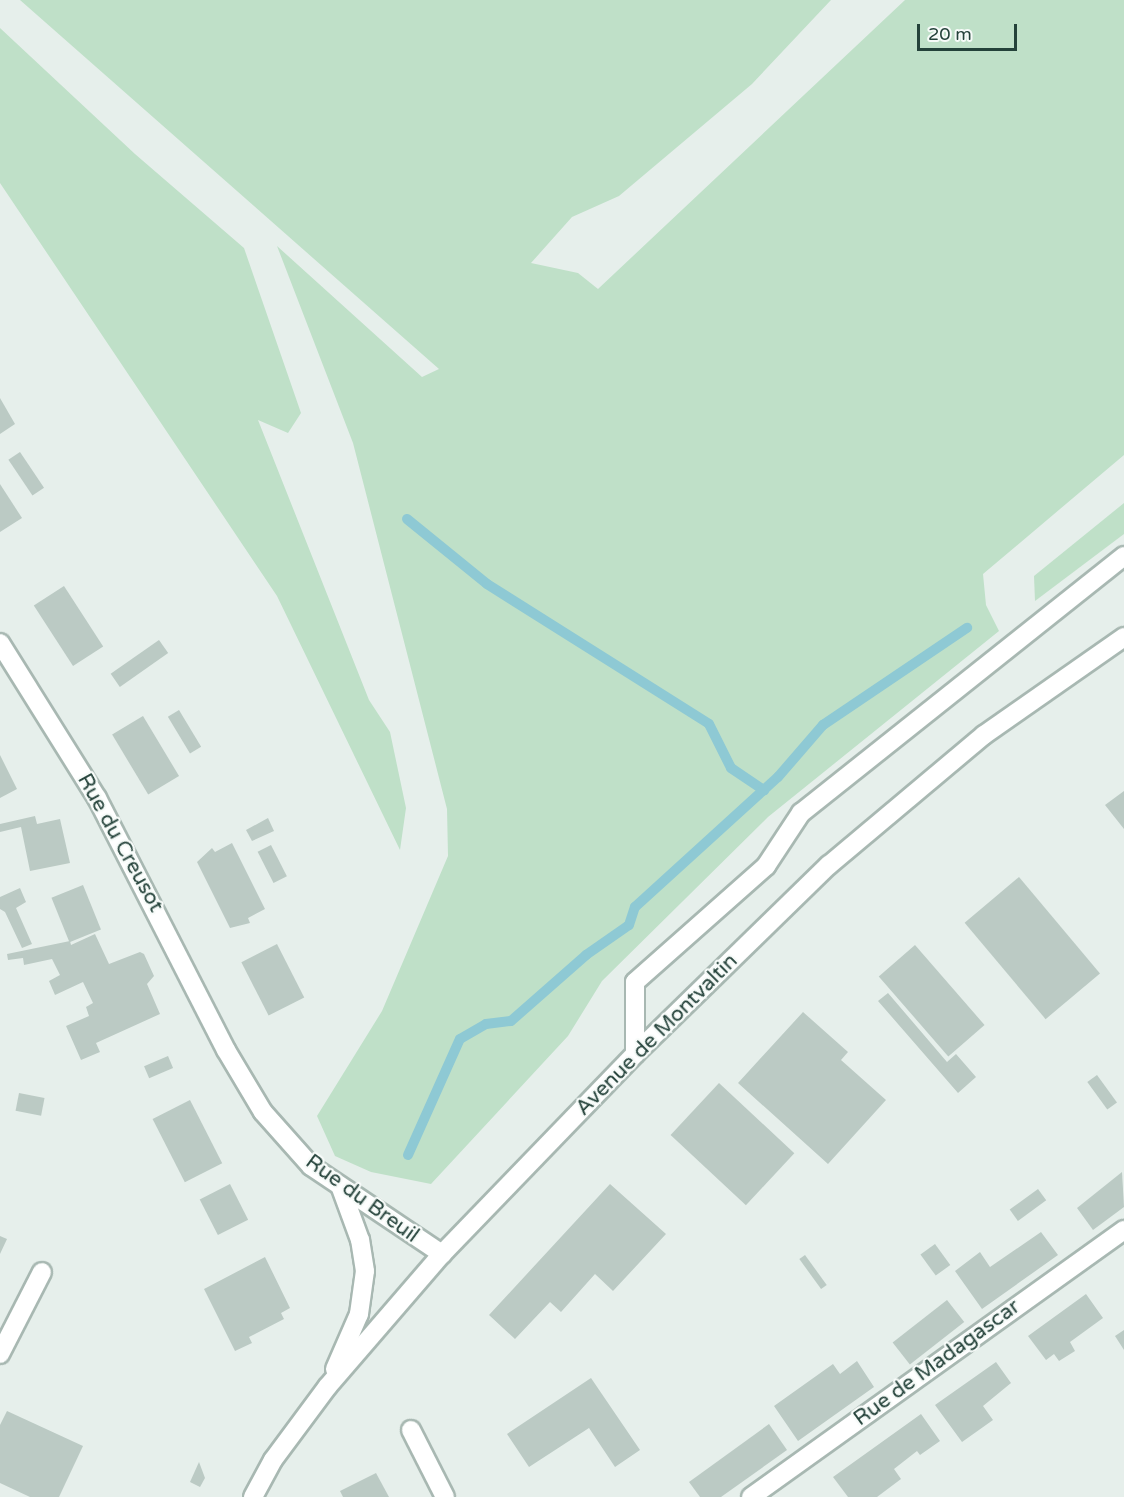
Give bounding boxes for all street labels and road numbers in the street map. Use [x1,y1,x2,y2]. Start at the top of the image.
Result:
street label: Rue du Creusot [72,769,168,917]
street label: Avenue de Montvaltin [571,949,743,1121]
street label: Rue du Breuil [300,1149,424,1249]
street label: Rue de Madagascar [849,1294,1025,1432]

